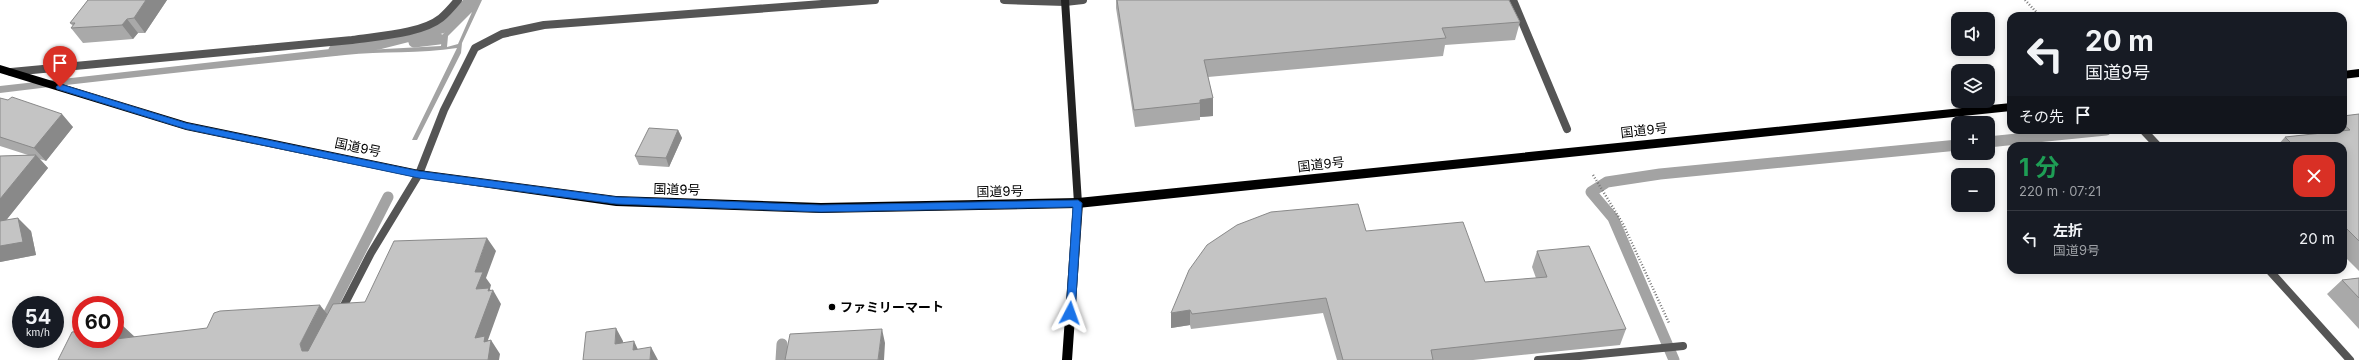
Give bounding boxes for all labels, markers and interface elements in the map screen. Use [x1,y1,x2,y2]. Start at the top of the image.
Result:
map controls [1951,12,1995,212]
button: sound [1951,12,1995,56]
text: 20 m [2085,24,2154,58]
icon: left [2019,28,2071,80]
pin [43,46,77,87]
icon: arrive [49,52,71,74]
text: 国道9号 [2085,62,2150,83]
button: layers [1951,64,1995,108]
icon: arrive [2072,104,2094,126]
text: その先 [2019,107,2064,126]
button: + [1951,116,1995,160]
street label: 国道9号 [1620,120,1668,140]
street label: 国道9号 [333,134,383,160]
text: 1 分 [2019,153,2059,182]
street label: 国道9号 [1297,154,1345,174]
button: close [2293,155,2335,197]
button: − [1951,168,1995,212]
street label: 国道9号 [653,180,701,198]
street label: 国道9号 [976,183,1024,199]
text: 220 m · 07:21 [2019,183,2101,199]
text: 左折 [2053,221,2083,240]
icon: left [2019,228,2041,250]
text: 20 m [2299,229,2335,248]
text: 国道9号 [2053,242,2100,258]
position arrow [1049,292,1091,334]
speed limit sign: 60 [72,296,124,348]
place label: ファミリーマート [840,299,944,315]
marker: ファミリーマート [827,302,837,312]
text: 54 [25,305,51,329]
text: km/h [26,326,50,338]

